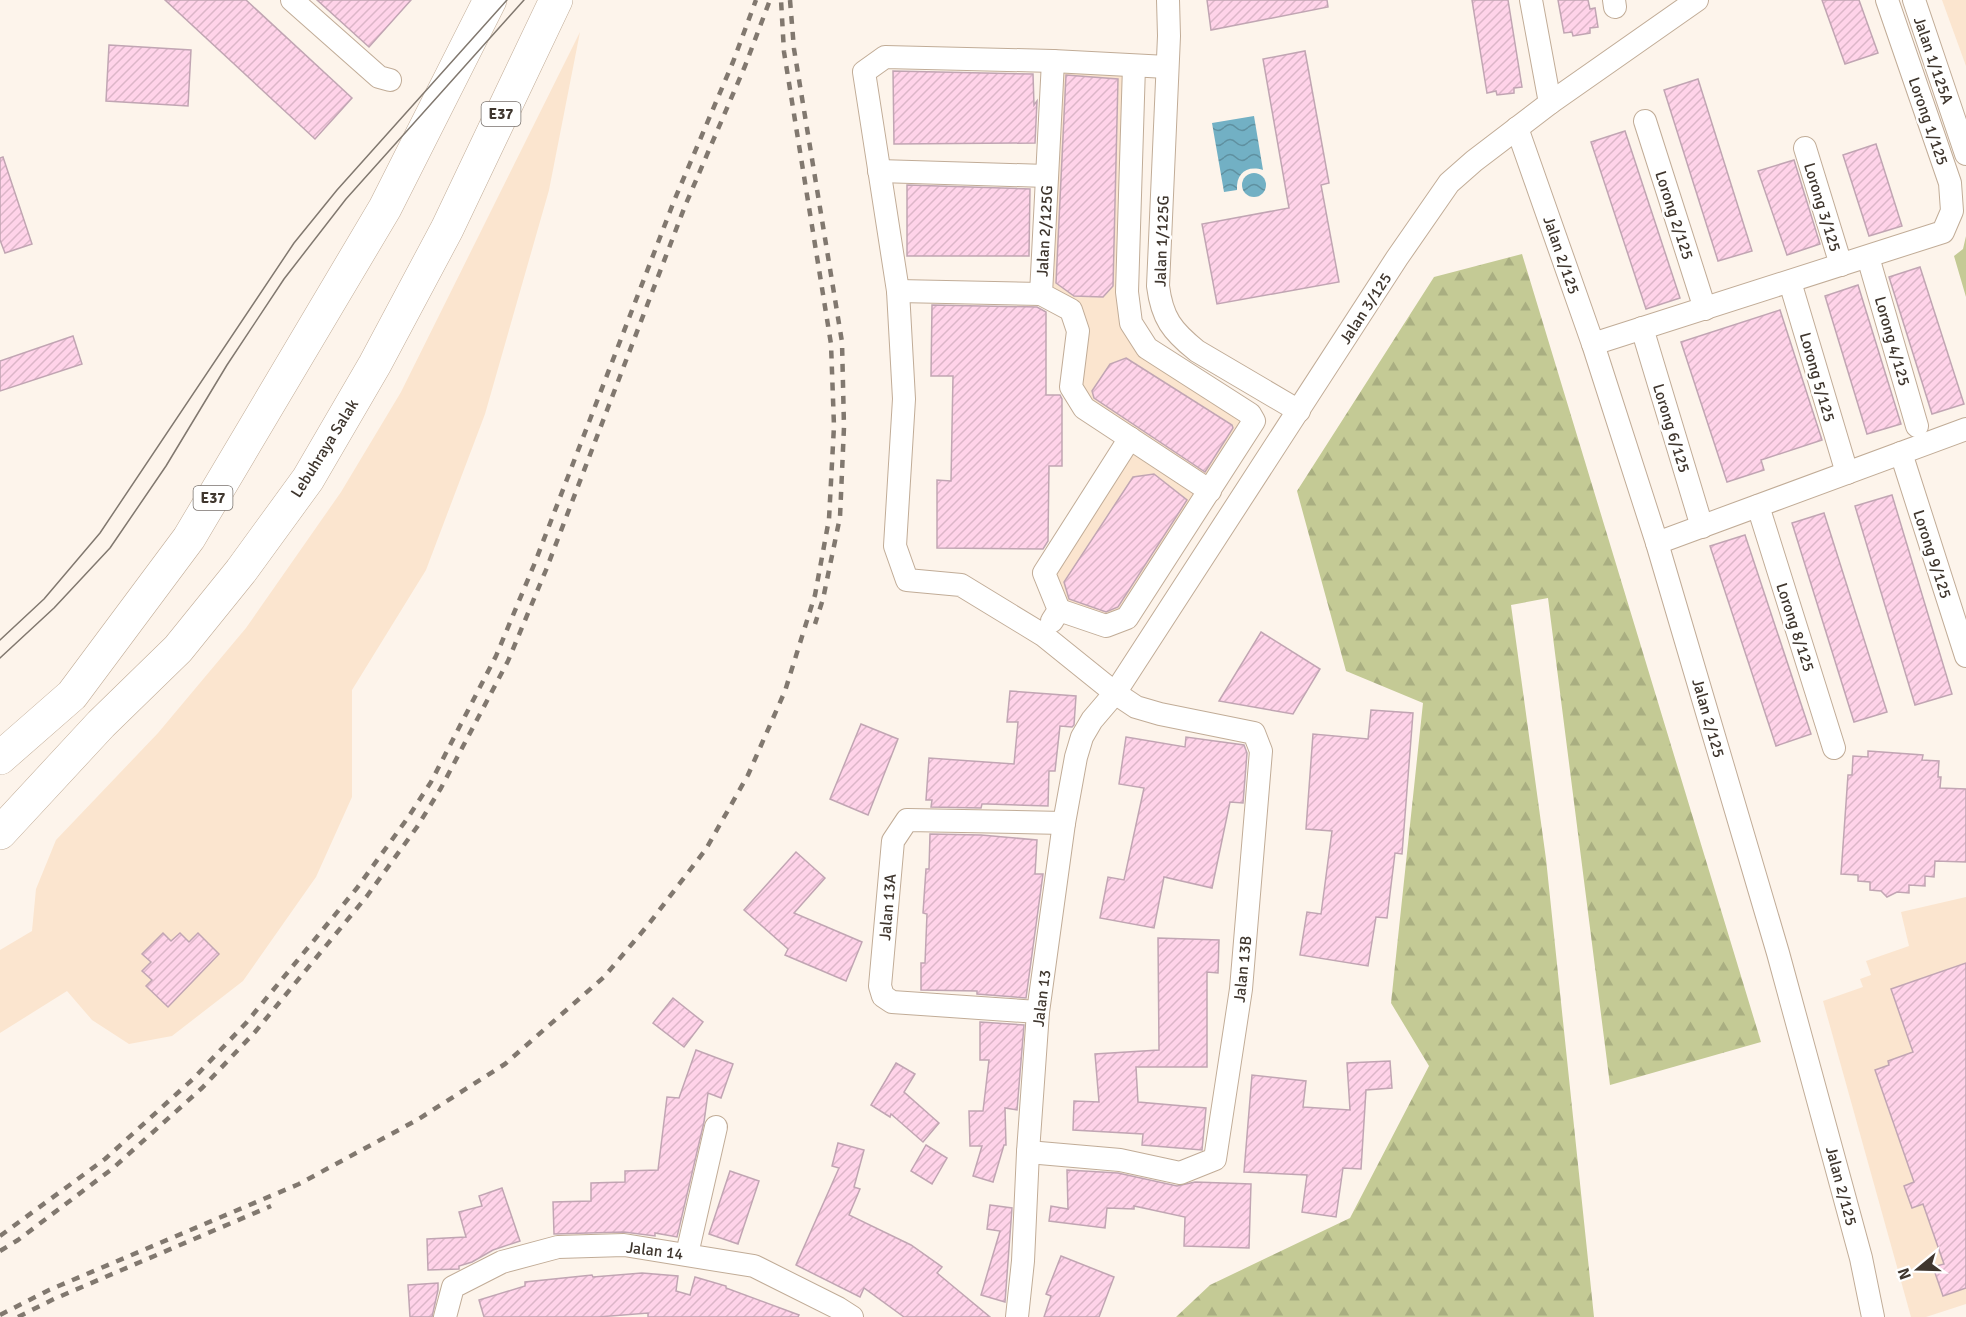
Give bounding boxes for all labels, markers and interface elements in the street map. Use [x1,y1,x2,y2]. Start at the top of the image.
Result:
street label: Jalan 1/125A [1909,14,1957,107]
street label: Lorong 1/125 [1904,74,1953,168]
road number: E37 [482,102,520,126]
street label: Lorong 3/125 [1799,160,1845,254]
street label: Lorong 2/125 [1650,168,1698,262]
street label: Jalan 2/125G [1033,185,1057,277]
street label: Jalan 1/125G [1150,195,1174,287]
street label: Jalan 2/125 [1538,214,1584,297]
street label: Jalan 3/125 [1335,269,1396,348]
street label: Lorong 4/125 [1870,294,1914,388]
street label: Lorong 5/125 [1795,330,1839,424]
street label: Lorong 6/125 [1648,381,1694,475]
street label: Lebuhraya Salak [287,396,363,501]
road number: E37 [194,486,232,510]
street label: Lorong 9/125 [1908,507,1956,601]
street label: Lorong 8/125 [1771,580,1819,674]
street label: Jalan 2/125 [1687,676,1729,760]
street label: Jalan 13A [875,873,901,941]
street label: Jalan 13B [1230,935,1256,1003]
street label: Jalan 13 [1029,968,1055,1028]
street label: Jalan 2/125 [1821,1144,1861,1228]
street label: Jalan 14 [625,1238,685,1264]
north arrow [1888,1239,1948,1299]
text: N [1893,1265,1916,1282]

